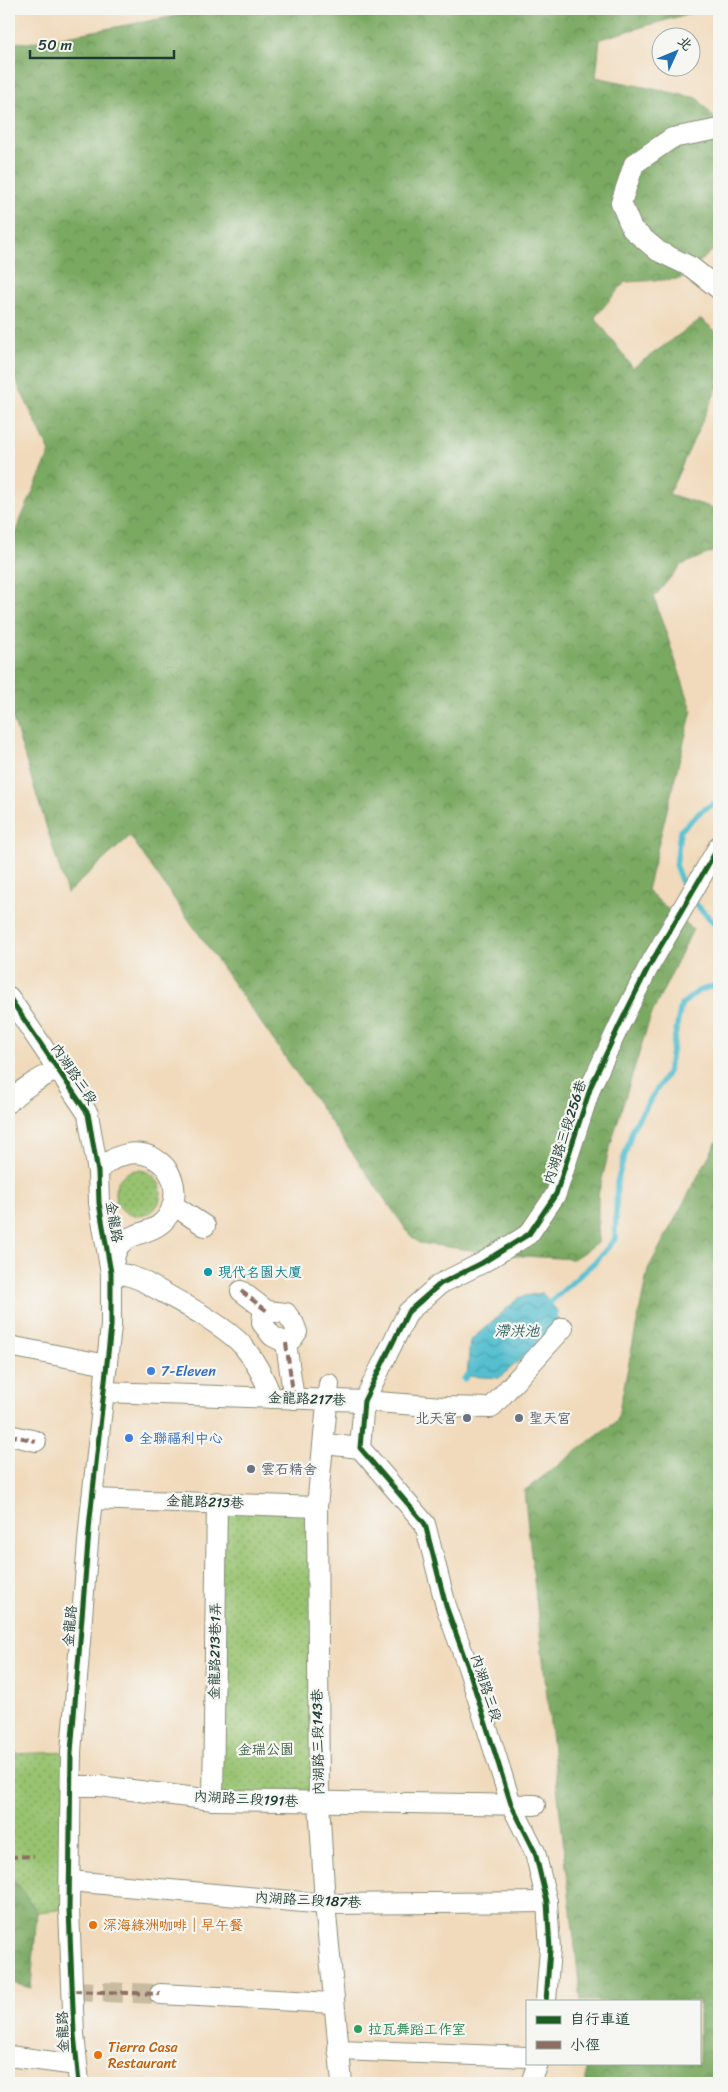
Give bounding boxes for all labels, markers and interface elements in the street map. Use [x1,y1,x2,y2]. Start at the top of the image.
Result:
scale bar [30,28,174,60]
north arrow [650,28,700,78]
text: 北 [671,30,699,57]
text: 50 m [38,32,73,58]
street label: 內湖路三段 [44,1038,104,1110]
street label: 內湖路三段256巷 [536,1076,594,1188]
street label: 金龍路 [98,1199,130,1245]
place label: 現代名園大廈 [218,1260,302,1285]
marker: 現代名園大廈 [202,1266,214,1278]
water label: 滯洪池 [494,1318,540,1344]
place label: 7-Eleven [161,1359,216,1384]
marker: 7-Eleven [145,1365,157,1377]
street label: 金龍路217巷 [268,1385,347,1413]
place label: 北天宮 [415,1406,457,1431]
place label: 聖天宮 [529,1406,571,1431]
marker: 北天宮 [461,1412,473,1424]
marker: 聖天宮 [513,1412,525,1424]
place label: 全聯福利中心 [139,1426,223,1451]
marker: 全聯福利中心 [123,1432,135,1444]
place label: 雲石精舍 [261,1457,317,1482]
marker: 雲石精舍 [245,1463,257,1475]
street label: 金龍路213巷 [166,1488,245,1516]
street label: 金龍路213巷1弄 [202,1602,228,1700]
street label: 金龍路 [56,1604,84,1648]
street label: 內湖路三段 [463,1651,509,1725]
street label: 內湖路三段143巷 [305,1688,331,1795]
park label: 金瑞公園 [238,1737,294,1762]
street label: 內湖路三段191巷 [193,1784,300,1814]
street label: 內湖路三段187巷 [254,1885,363,1915]
place label: 深海綠洲咖啡｜早午餐 [103,1913,243,1938]
marker: 深海綠洲咖啡｜早午餐 [87,1919,99,1931]
legend [526,2000,700,2064]
text: 自行車道 [570,2006,630,2032]
street label: 金龍路 [50,2011,76,2053]
place label: 拉瓦舞蹈工作室 [368,2017,466,2042]
marker: 拉瓦舞蹈工作室 [352,2023,364,2035]
text: 小徑 [570,2032,600,2058]
place label: Tierra Casa Restaurant [108,2035,178,2076]
marker: Tierra Casa Restaurant [92,2049,104,2061]

